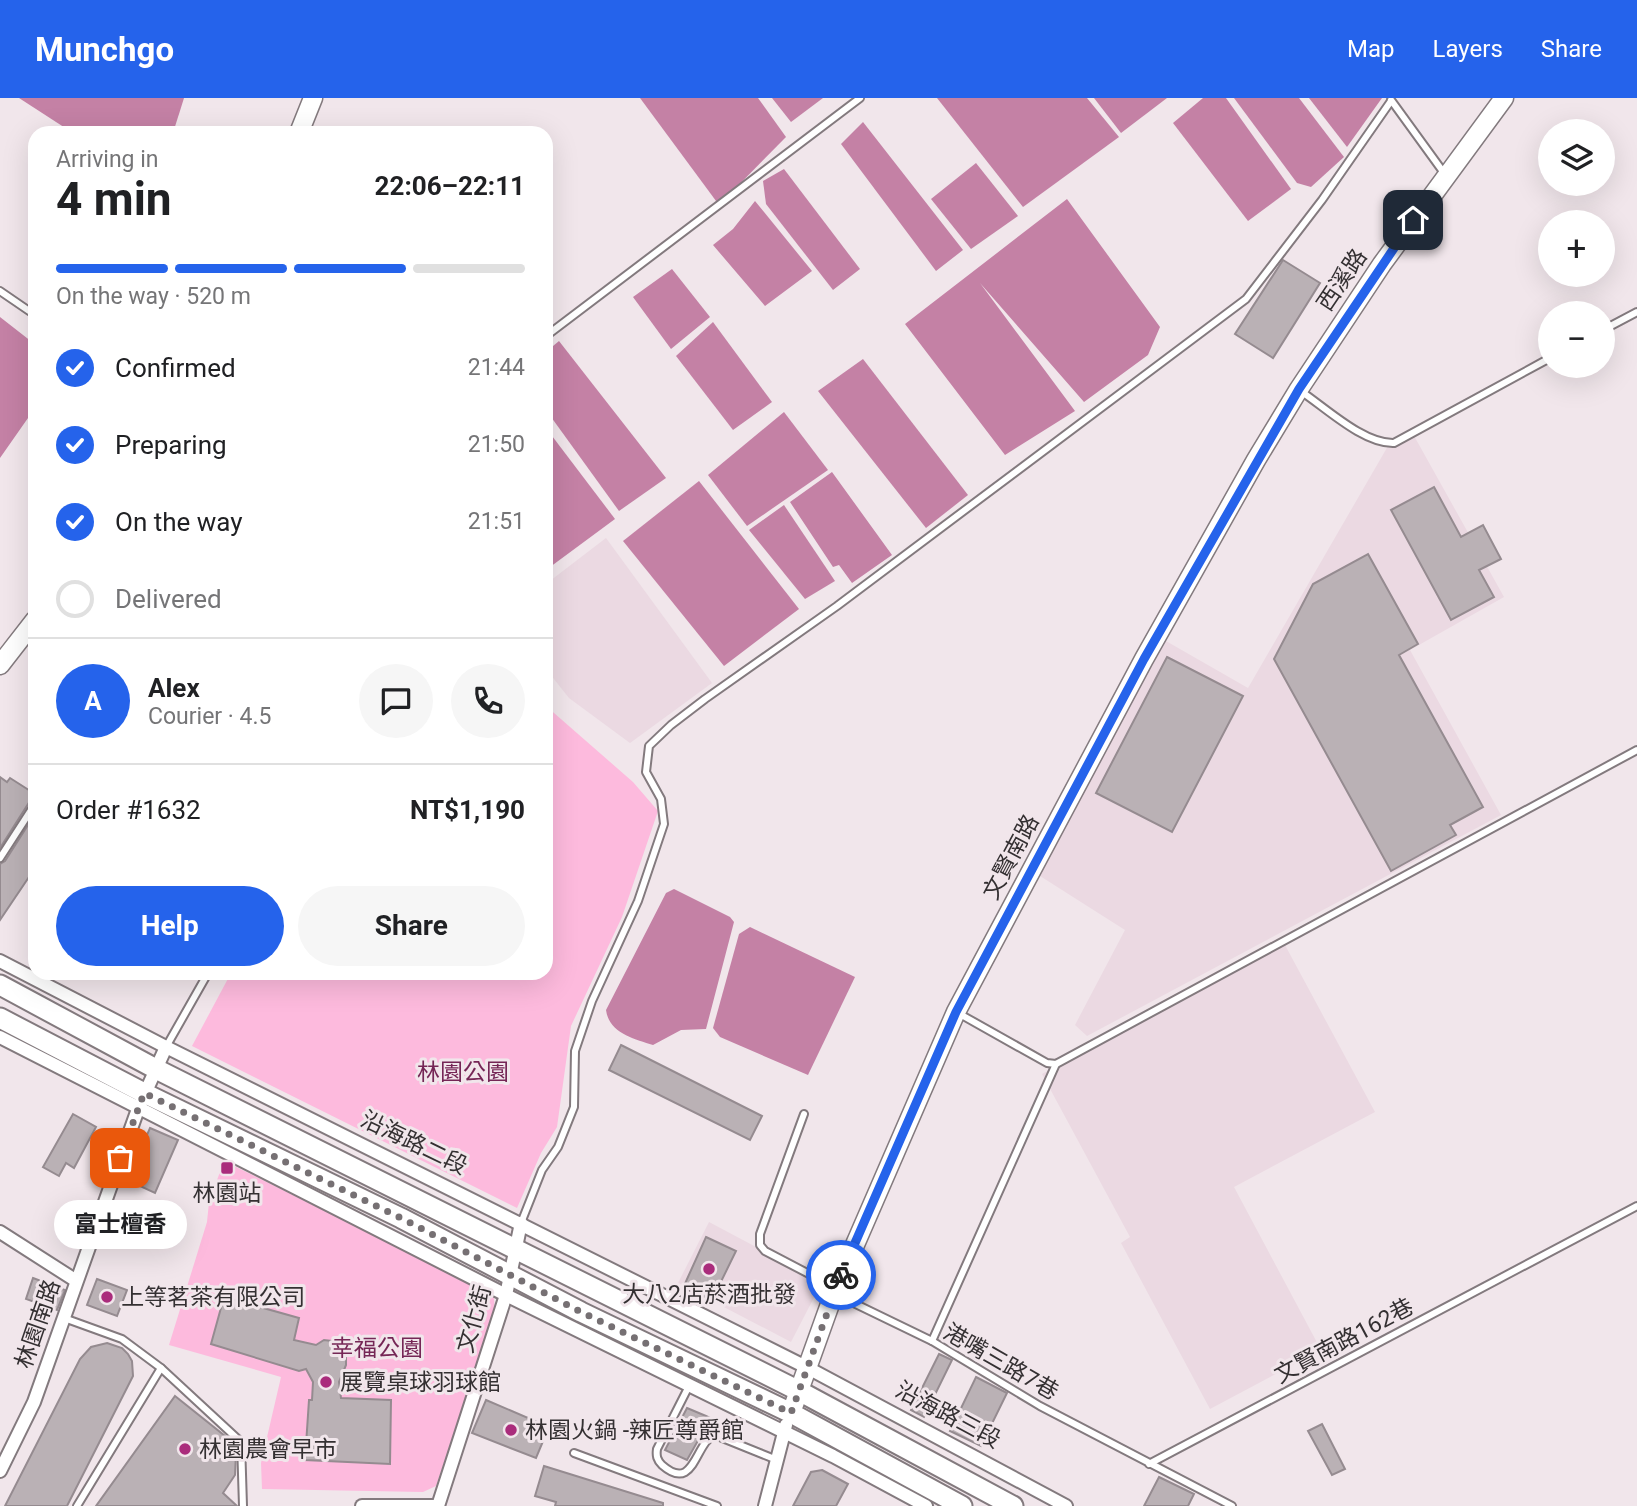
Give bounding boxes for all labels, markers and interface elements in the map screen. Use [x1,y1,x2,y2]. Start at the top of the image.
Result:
text: Munchgo [35,30,174,69]
text: Map [1347,35,1395,63]
text: Layers [1433,35,1503,63]
text: Share [1541,35,1602,63]
map controls [1538,119,1615,378]
button: layers [1538,119,1615,196]
text: Arriving in [56,146,159,173]
text: 22:06–22:11 [375,171,525,201]
text: 4 min [56,172,172,226]
pin [1383,190,1443,250]
icon: home [1394,201,1432,239]
button: + [1538,210,1615,287]
street label: 西溪路 [1312,244,1372,316]
text: On the way · 520 m [56,283,251,310]
button: − [1538,301,1615,378]
icon: check [56,349,94,387]
text: Confirmed [115,353,236,383]
text: 21:44 [468,354,525,381]
icon: check [56,426,94,464]
text: Preparing [115,430,227,460]
text: 21:50 [468,431,525,458]
icon: check [56,503,94,541]
text: On the way [115,507,243,537]
text: 21:51 [468,508,525,535]
text: Delivered [115,584,222,614]
button: chat [359,664,433,738]
button: phone [451,664,525,738]
text: Alex [148,673,200,703]
text: A [84,686,102,716]
text: Courier · 4.5 [148,703,271,730]
text: Order #1632 [56,795,201,825]
text: NT$1,190 [410,795,525,825]
street label: 文賢南路 [977,810,1045,904]
button: Help [56,886,284,966]
button: Share [298,886,525,966]
park label: 林園公園 [417,1059,509,1086]
street label: 沿海路二段 [356,1106,472,1180]
pin [90,1128,150,1188]
icon: bag [101,1139,139,1177]
marker: 林園站 [219,1160,235,1176]
place label: 林園站 [193,1180,262,1207]
callout: 富士檀香 [54,1200,186,1249]
text: 富士檀香 [75,1211,167,1238]
courier [806,1240,876,1310]
icon: bike [822,1256,860,1294]
marker: 大八2店菸酒批發 [701,1261,717,1277]
street label: 林園南路 [10,1276,66,1372]
place label: 大八2店菸酒批發 [622,1281,796,1308]
street label: 文化街 [452,1282,496,1356]
place label: 上等茗茶有限公司 [121,1284,305,1311]
marker: 上等茗茶有限公司 [99,1289,115,1305]
street label: 文賢南路162巷 [1270,1293,1418,1389]
street label: 港嘴三路7巷 [939,1318,1063,1406]
park label: 幸福公園 [331,1335,423,1362]
place label: 展覽桌球羽球館 [340,1369,501,1396]
marker: 展覽桌球羽球館 [318,1374,334,1390]
street label: 沿海路三段 [891,1376,1005,1454]
place label: 林園火鍋 -辣匠尊爵館 [525,1417,744,1444]
marker: 林園火鍋 -辣匠尊爵館 [503,1422,519,1438]
place label: 林園農會早市 [199,1436,337,1463]
marker: 林園農會早市 [177,1441,193,1457]

